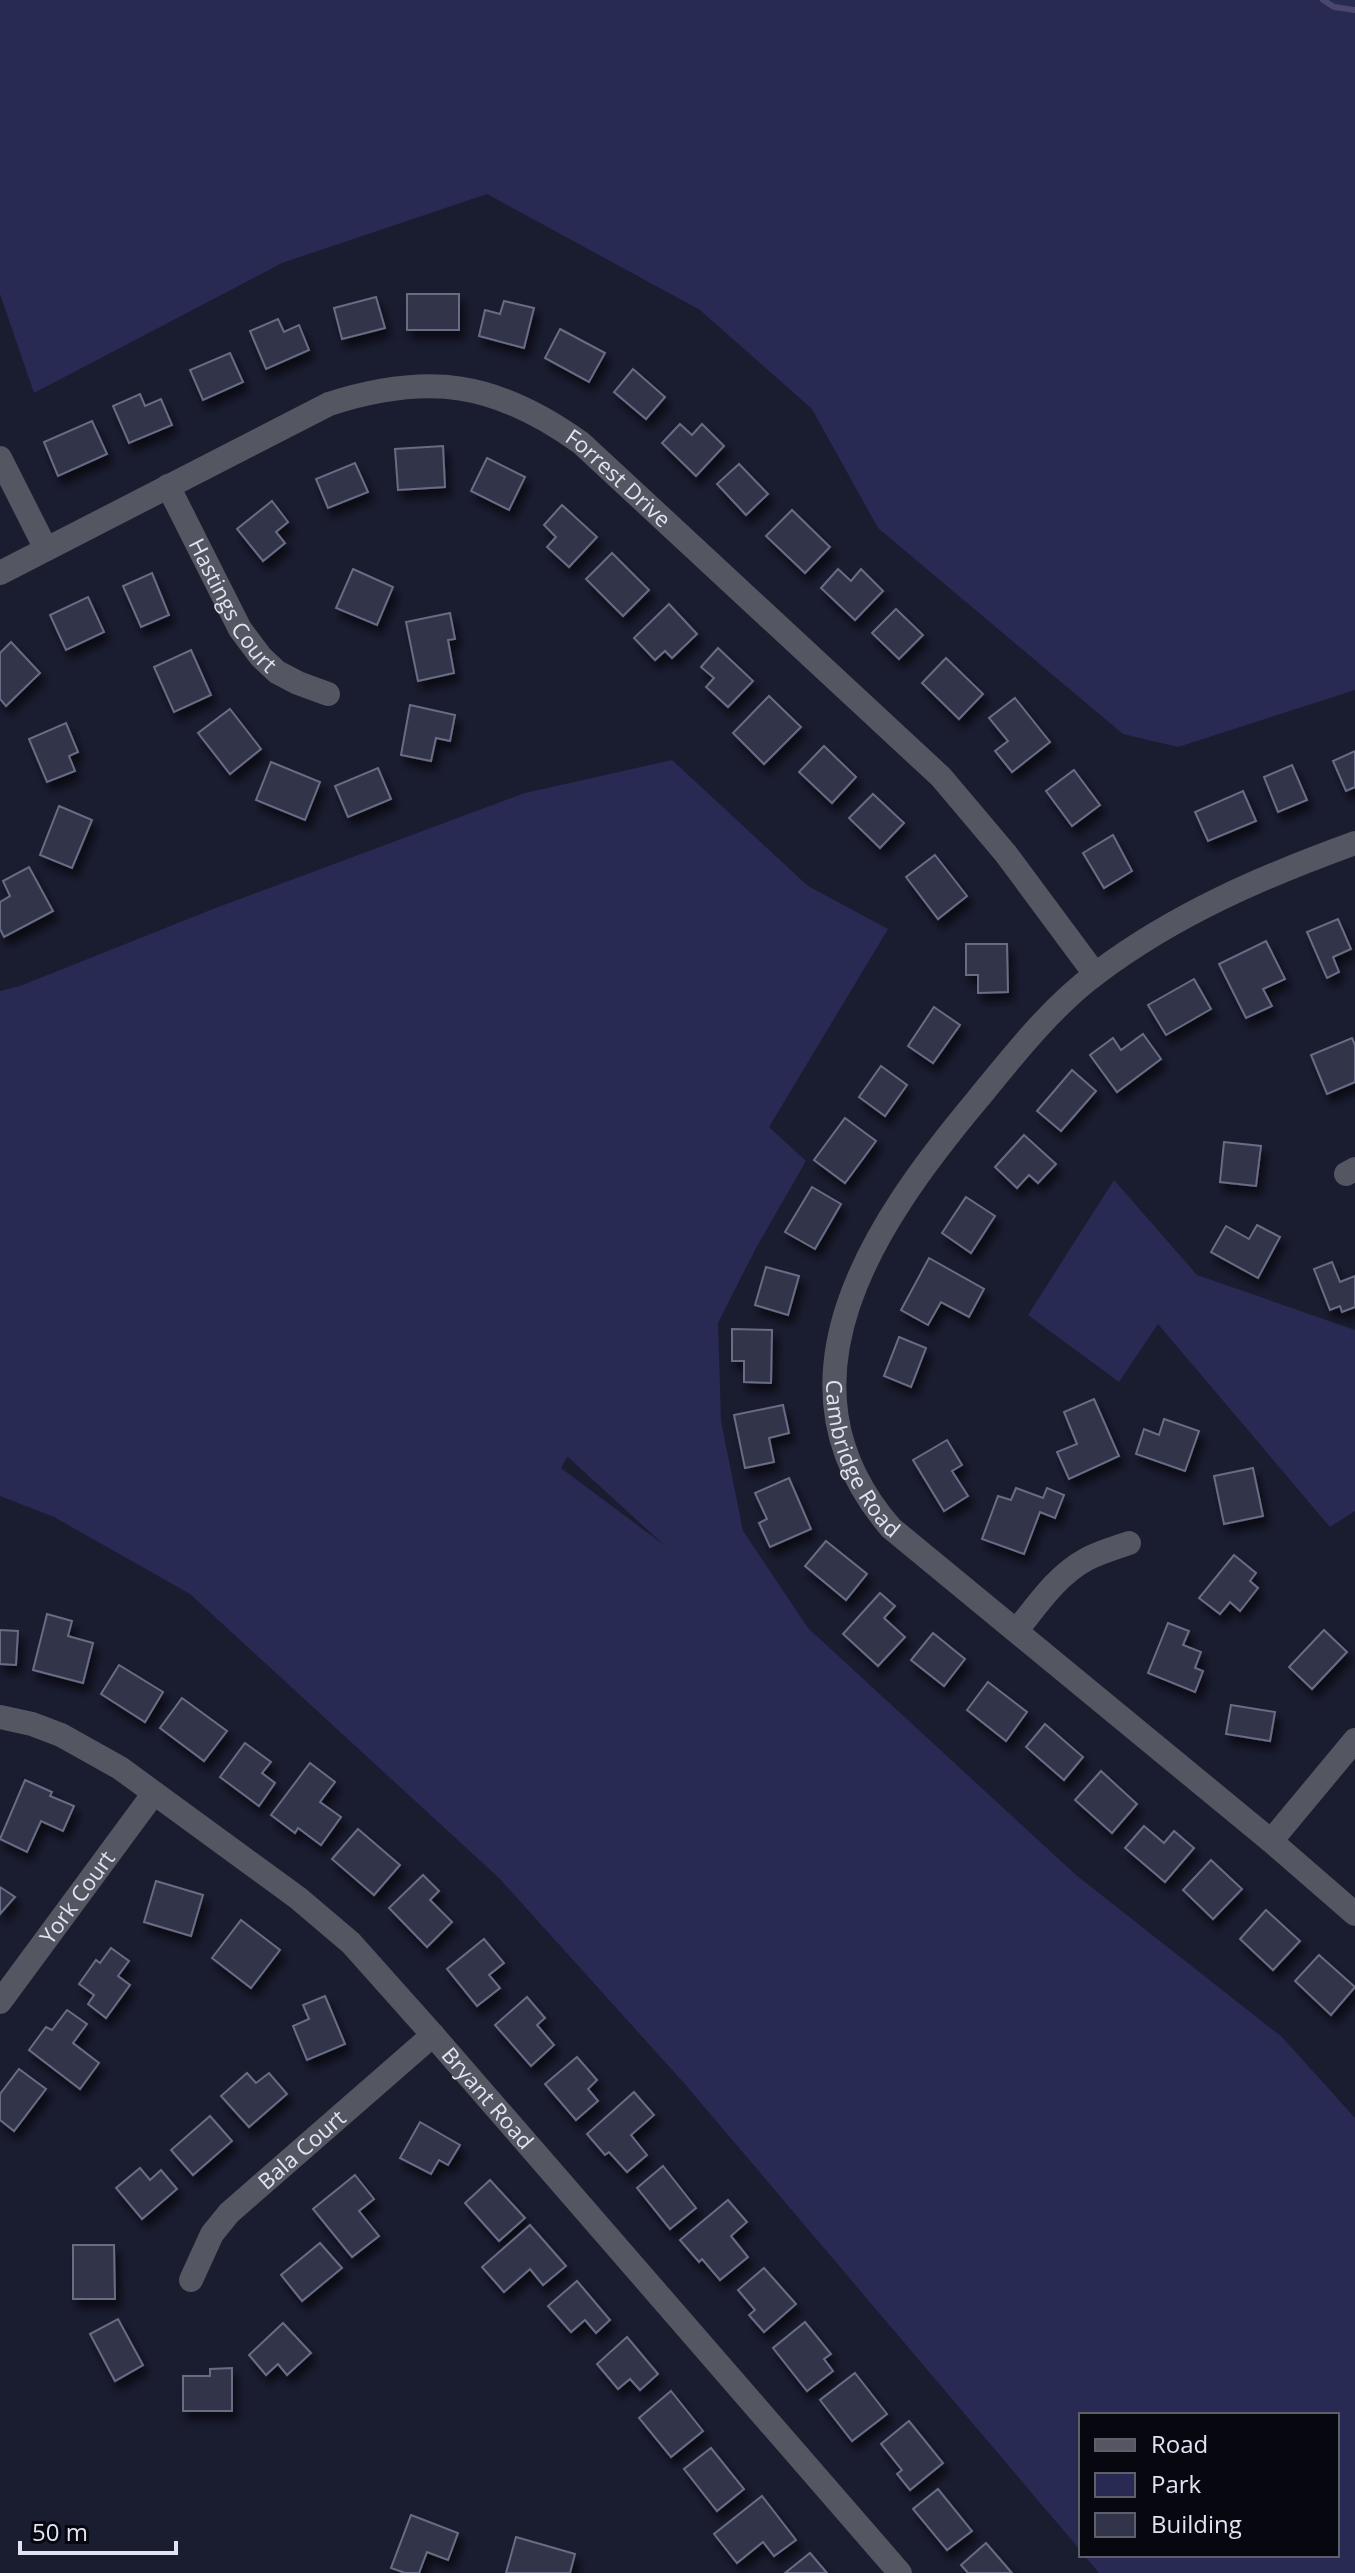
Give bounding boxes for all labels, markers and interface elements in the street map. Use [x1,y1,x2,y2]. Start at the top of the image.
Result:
street label: Forrest Drive [560,421,678,533]
street label: Hastings Court [183,533,284,679]
street label: Cambridge Road [820,1380,907,1544]
street label: York Court [32,1844,121,1950]
street label: Bryant Road [436,2040,541,2155]
street label: Bala Court [251,2102,351,2195]
legend [1079,2413,1339,2557]
text: Road [1151,2427,1208,2460]
text: Park [1151,2467,1202,2500]
scale bar [20,2505,176,2555]
text: Building [1151,2507,1242,2540]
text: 50 m [32,2515,88,2548]

